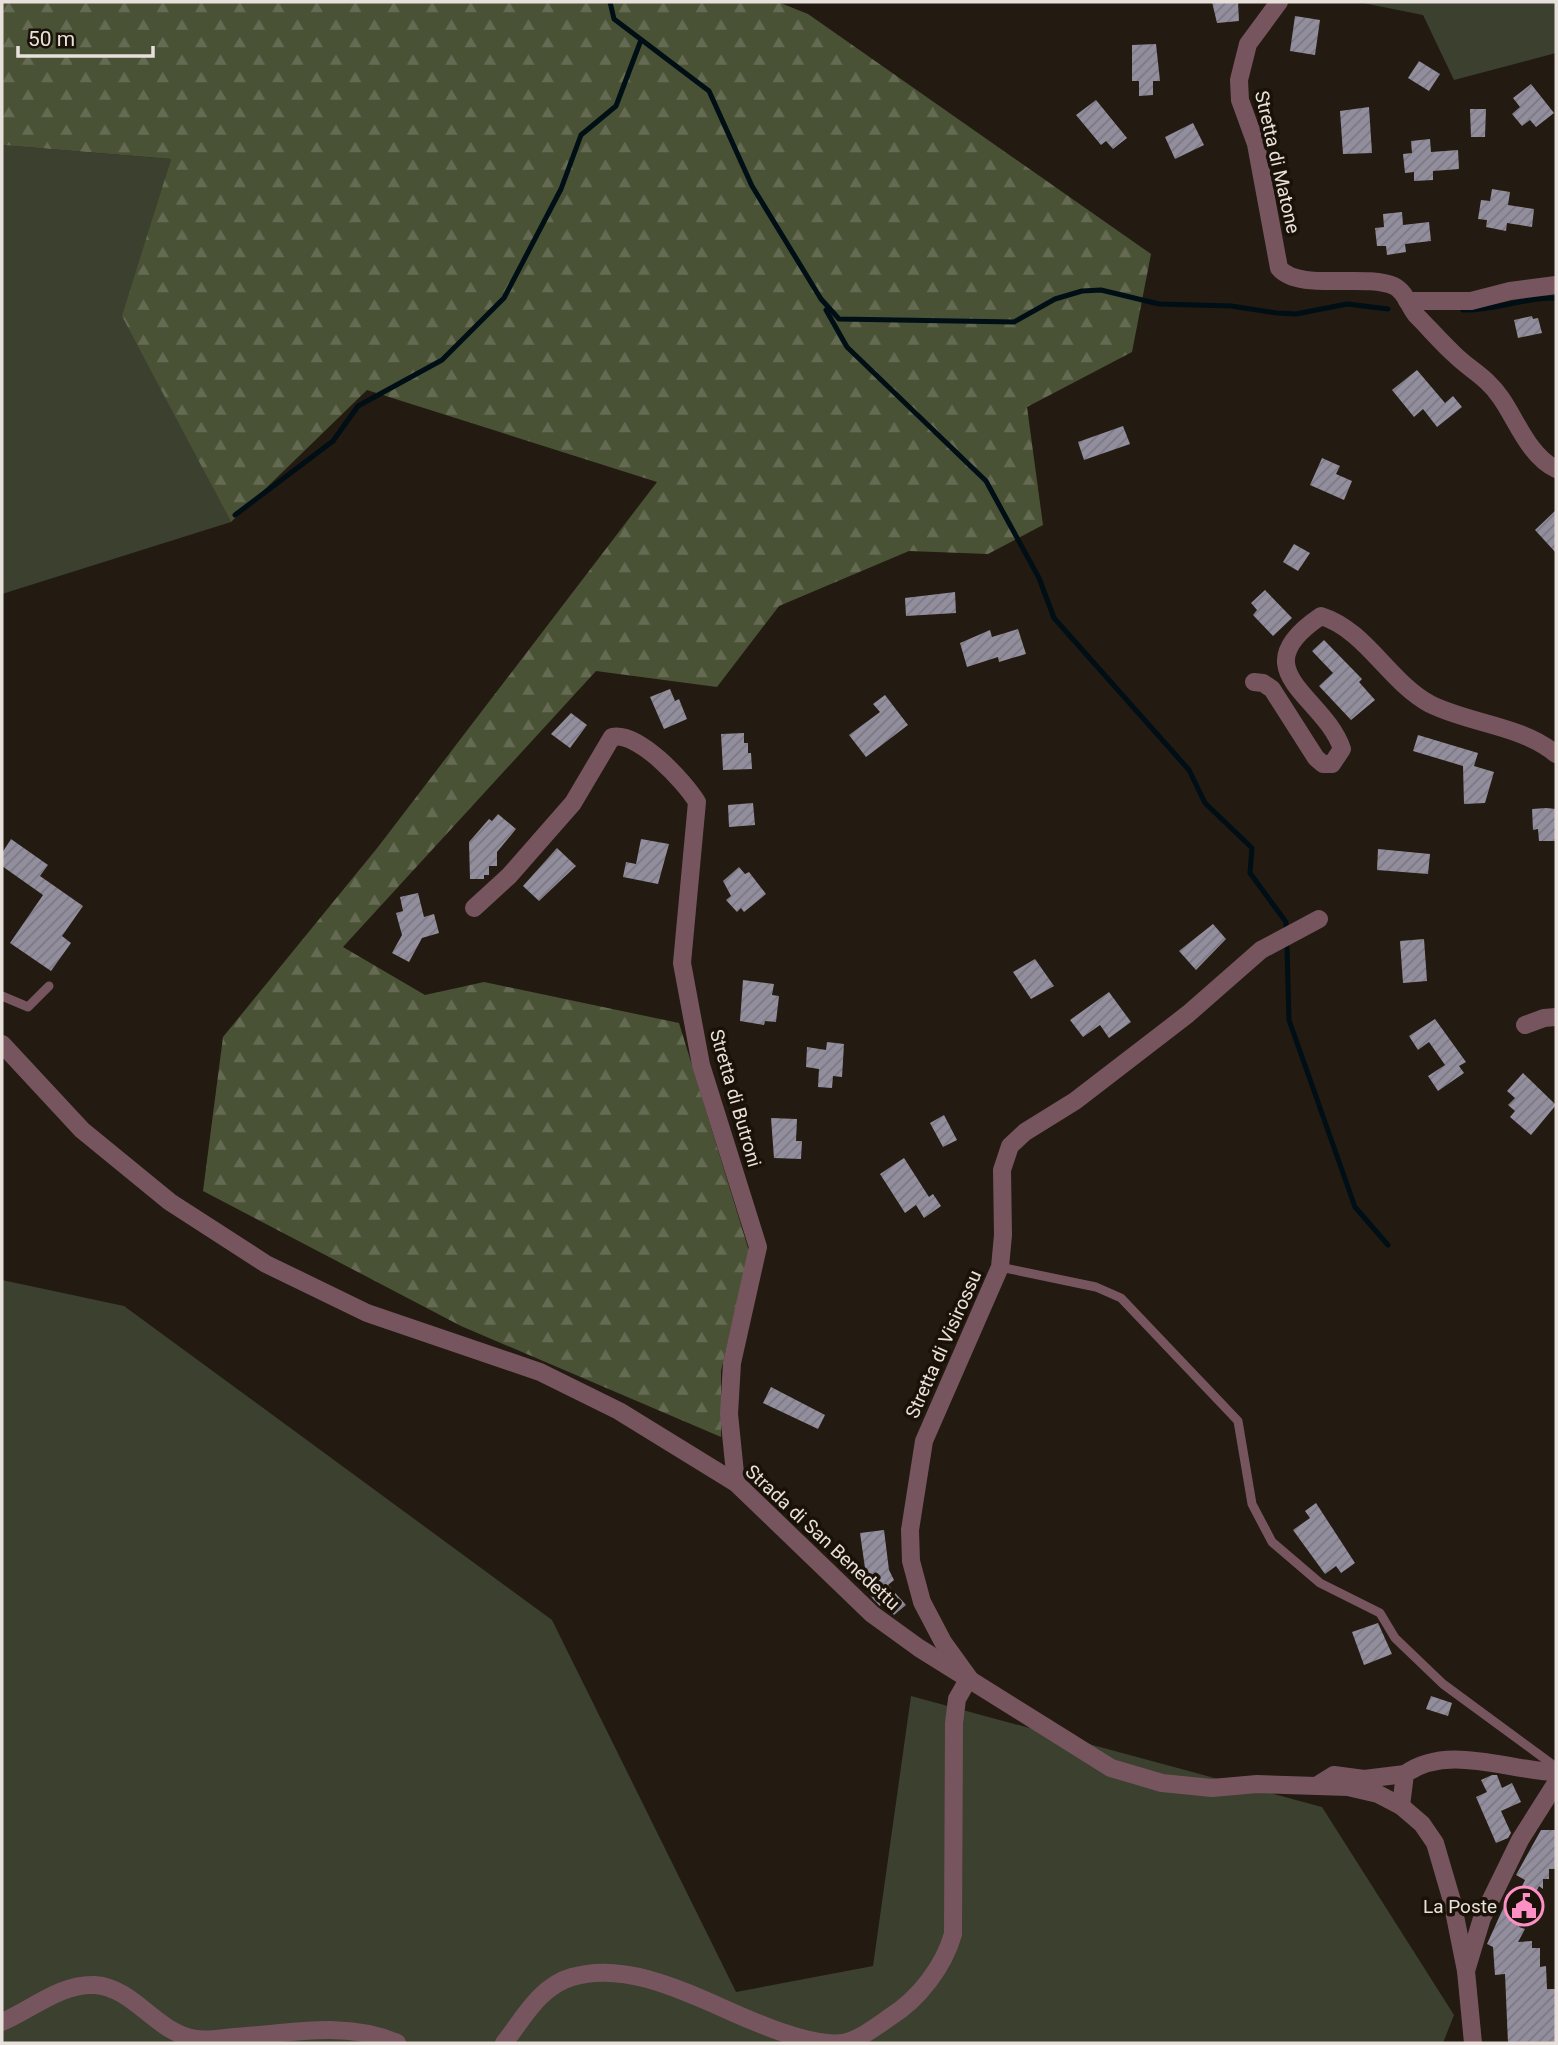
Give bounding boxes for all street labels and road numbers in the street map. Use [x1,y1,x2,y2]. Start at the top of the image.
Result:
street label: Stretta di Matone [1250,89,1305,236]
street label: Stretta di Butroni [705,1027,766,1170]
street label: Stretta di Visirossu [900,1267,986,1422]
street label: Strada di San Benedettu [741,1460,905,1615]

